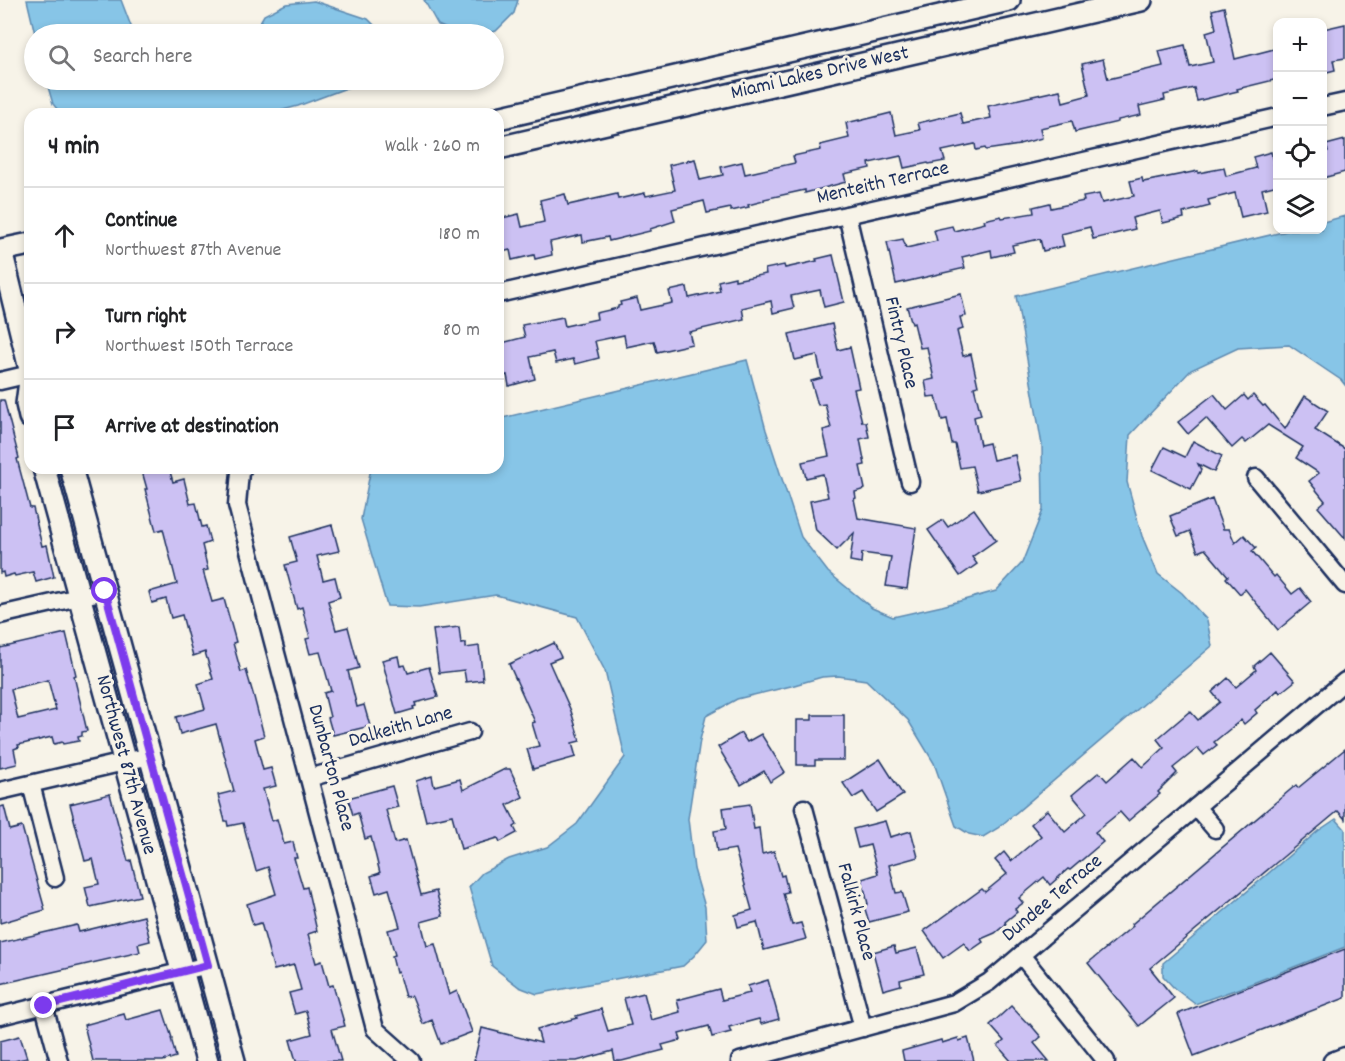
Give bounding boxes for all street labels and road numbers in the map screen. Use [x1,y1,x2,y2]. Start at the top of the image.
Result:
street label: Miami Lakes Drive West [728,39,912,109]
street label: Menteith Terrace [814,154,952,214]
street label: Fintry Place [875,294,925,392]
street label: Northwest 87th Avenue [87,672,163,858]
street label: Dalkeith Lane [345,699,457,757]
street label: Dunbarton Place [299,701,361,835]
street label: Dundee Terrace [996,848,1110,950]
street label: Falkirk Place [828,860,882,964]

